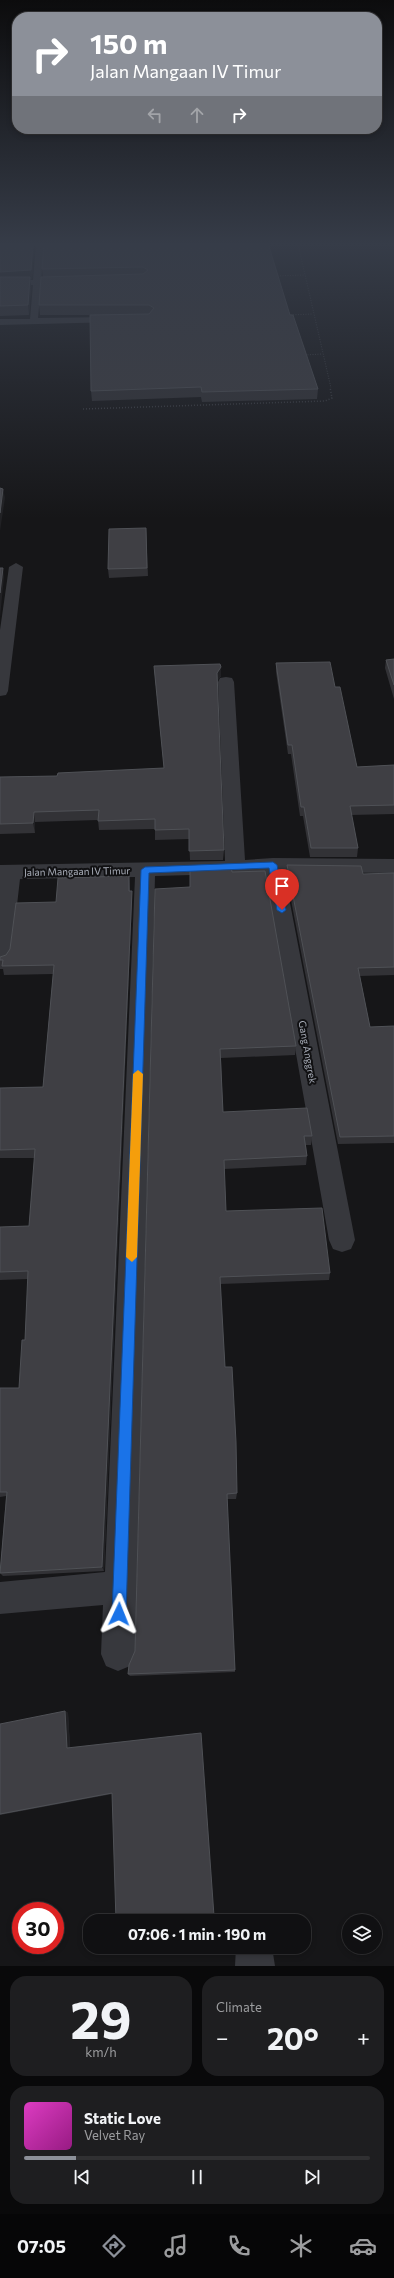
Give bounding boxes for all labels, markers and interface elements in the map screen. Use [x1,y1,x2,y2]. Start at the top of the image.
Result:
text: 150 m [90,26,167,60]
icon: right [24,28,76,80]
text: Jalan Mangaan IV Timur [90,60,281,82]
icon: left [144,104,166,126]
icon: ahead [186,104,208,126]
icon: right [228,104,250,126]
street label: Jalan Mangaan IV Timur [24,864,130,878]
pin [265,869,299,910]
icon: arrive [271,875,293,897]
street label: Gang Anggrek [297,1020,320,1085]
position arrow [98,1593,140,1635]
speed limit sign: 30 [12,1902,64,1954]
map controls [342,1914,382,1954]
button: layers [342,1914,382,1954]
text: 07:06 · 1 min · 190 m [128,1925,266,1943]
text: 29 [70,1986,132,2050]
text: Climate [216,1999,262,2015]
text: 20° [267,2019,319,2056]
text: − [216,2024,229,2051]
text: + [357,2024,370,2051]
text: km/h [85,2044,117,2060]
text: Static Love [84,2109,161,2127]
text: Velvet Ray [84,2127,145,2143]
icon: previous [71,2166,93,2188]
icon: pause [186,2166,208,2188]
icon: next [301,2166,323,2188]
icon: directions [100,2232,128,2260]
icon: music [162,2232,190,2260]
icon: phone [225,2232,253,2260]
icon: climate [287,2232,315,2260]
icon: car [349,2232,377,2260]
text: 07:05 [17,2235,66,2257]

